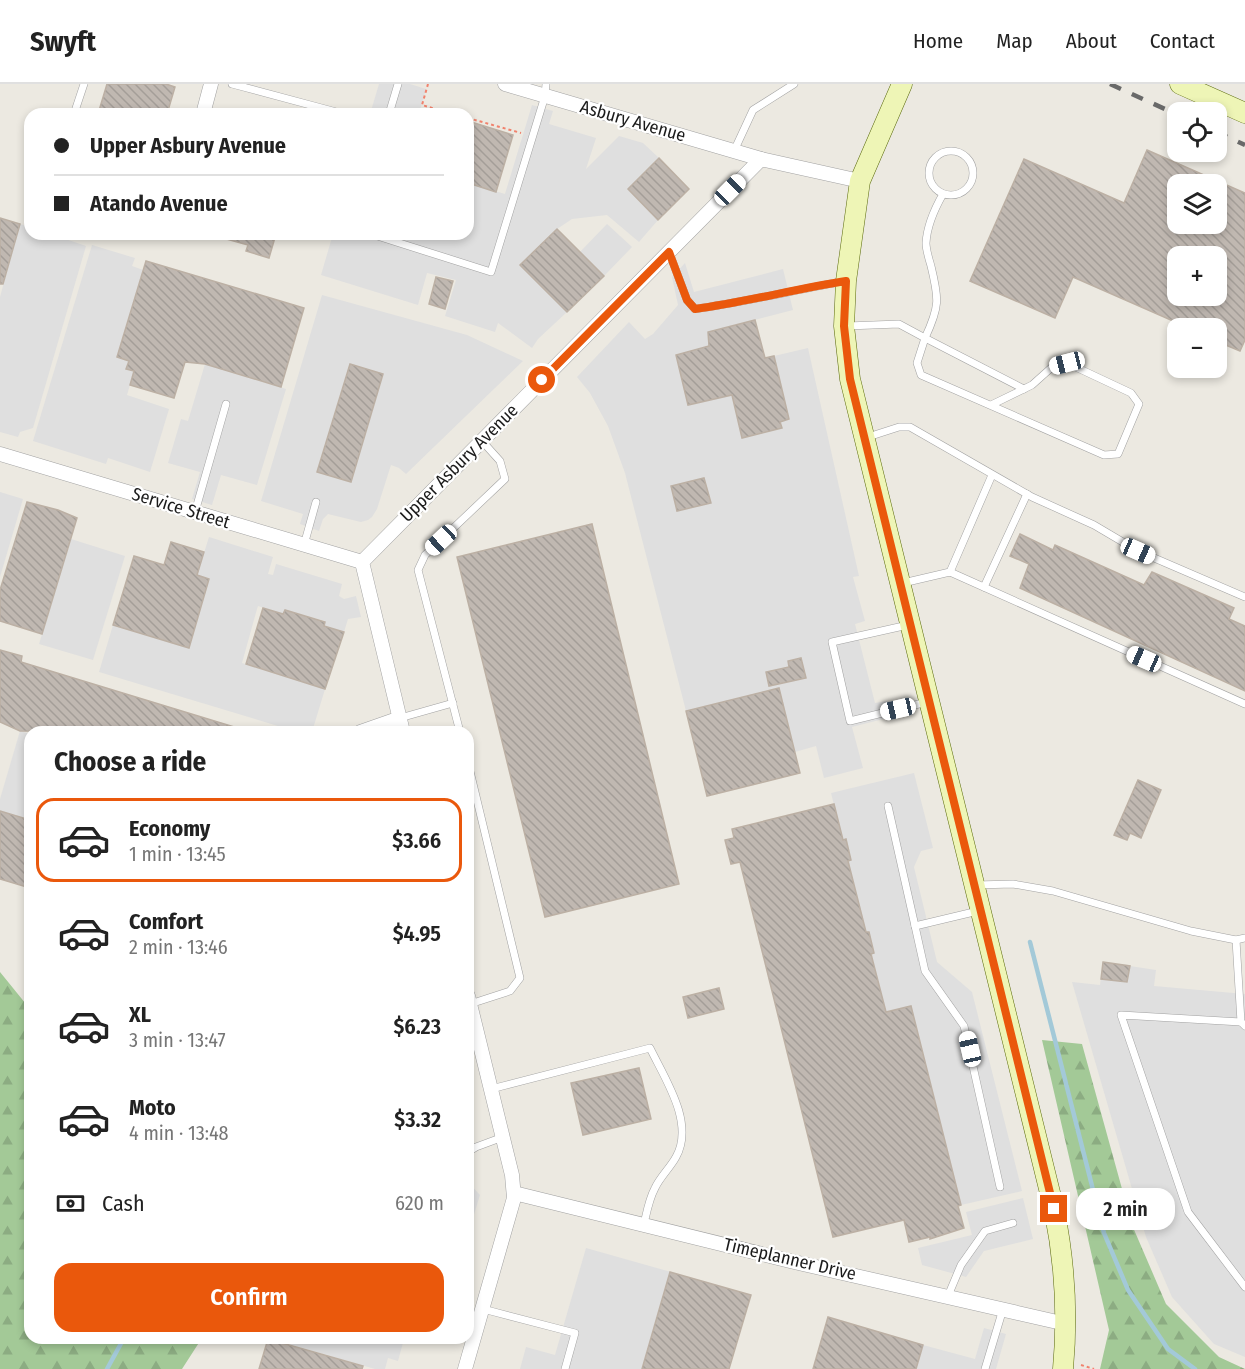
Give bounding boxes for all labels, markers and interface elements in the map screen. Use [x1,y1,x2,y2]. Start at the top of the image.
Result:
text: Swyft [30,25,96,58]
text: Home [913,28,963,54]
text: Map [996,28,1033,54]
text: About [1066,28,1117,54]
text: Contact [1150,28,1215,54]
street label: Asbury Avenue [578,95,688,147]
map controls [1167,102,1227,378]
button: locate [1167,102,1227,162]
text: Upper Asbury Avenue [90,132,286,159]
car [711,171,749,209]
button: layers [1167,174,1227,234]
text: Atando Avenue [90,190,228,217]
button: + [1167,246,1227,306]
button: − [1167,318,1227,378]
car [1047,350,1087,376]
route start [528,366,555,393]
street label: Upper Asbury Avenue [395,399,523,527]
street label: Service Street [129,483,233,533]
car [422,521,460,559]
car [1118,535,1158,567]
car [1124,643,1164,675]
car [878,696,918,722]
text: Choose a ride [54,746,206,778]
icon: car [57,813,111,867]
text: Economy [129,815,210,842]
text: $3.66 [392,827,441,854]
text: 1 min · 13:45 [129,842,226,866]
icon: car [57,906,111,960]
text: Comfort [129,908,203,935]
text: $4.95 [393,920,441,947]
text: 2 min · 13:46 [129,935,228,959]
icon: car [57,999,111,1053]
text: XL [129,1001,151,1028]
text: $6.23 [393,1013,441,1040]
text: 3 min · 13:47 [129,1028,226,1052]
car [957,1029,983,1069]
icon: car [57,1092,111,1146]
text: Moto [129,1094,176,1121]
text: $3.32 [394,1106,441,1133]
text: 4 min · 13:48 [129,1121,229,1145]
icon: cash [54,1187,87,1220]
callout: 2 min [1075,1188,1174,1230]
text: Cash [102,1190,145,1217]
text: 620 m [395,1191,444,1215]
route end [1040,1195,1067,1222]
text: 2 min [1103,1197,1148,1221]
street label: Timeplanner Drive [722,1233,858,1285]
button: Confirm [54,1263,444,1332]

